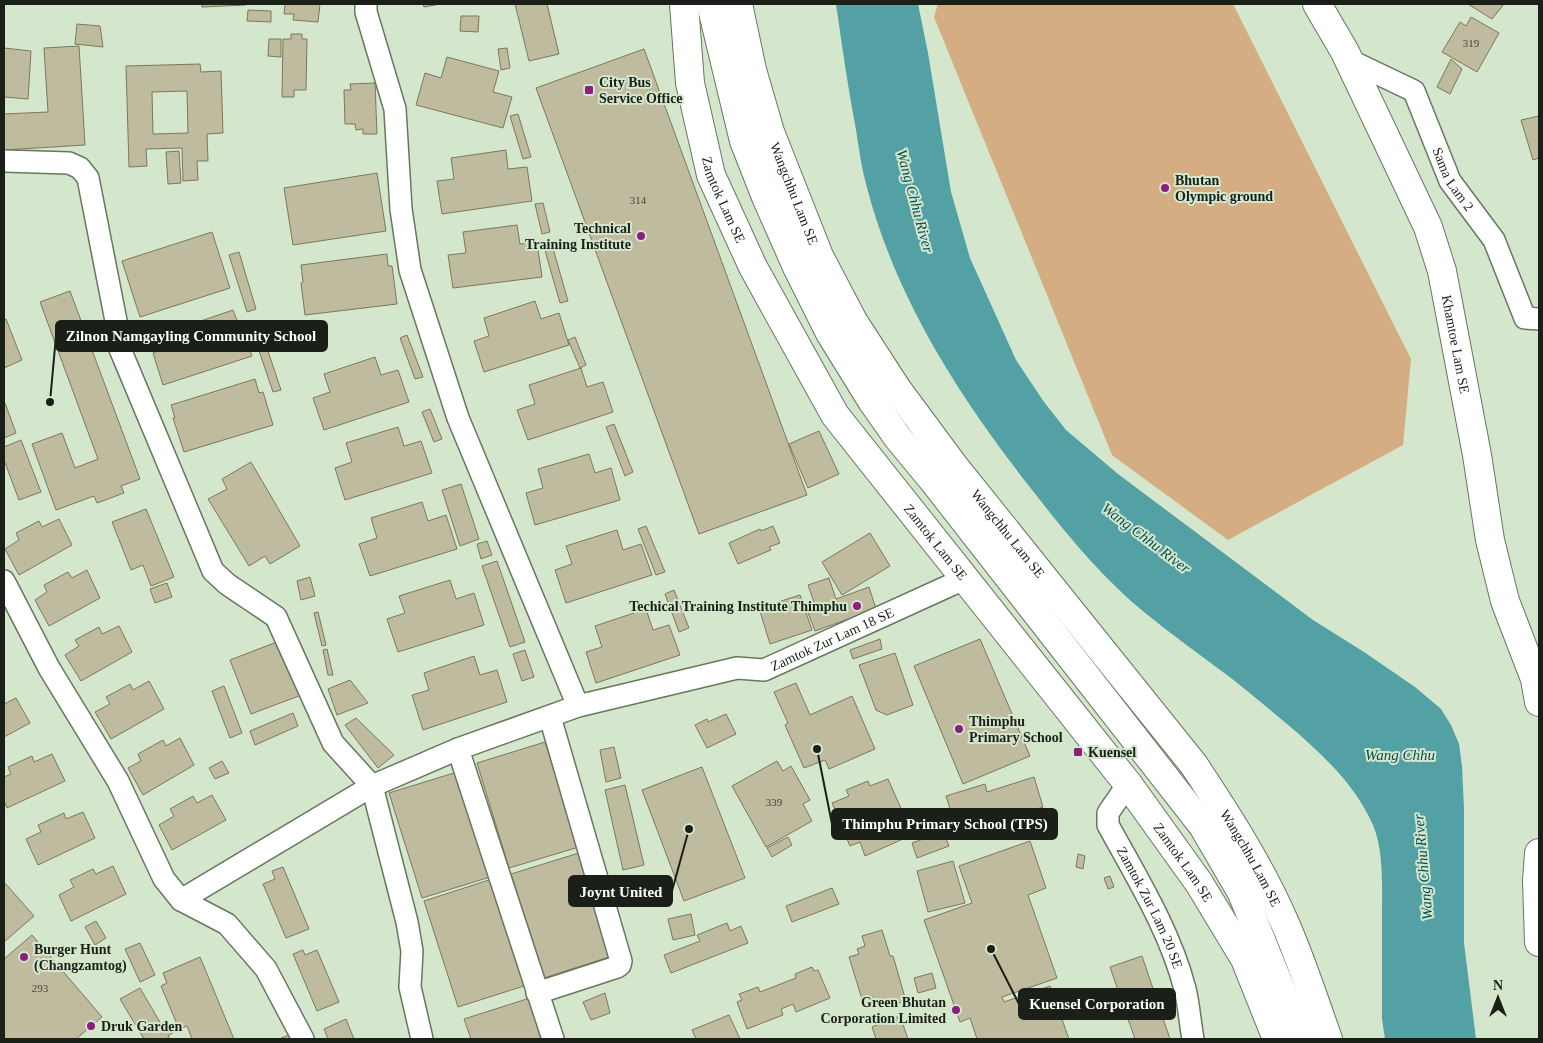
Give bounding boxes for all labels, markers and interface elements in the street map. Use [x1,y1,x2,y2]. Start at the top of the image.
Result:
house number: 319 [1463,37,1480,49]
place label: City Bus Service Office [599,75,683,106]
marker: City Bus Service Office [583,84,595,96]
street label: Wangchhu Lam SE [767,140,821,247]
street label: Sama Lam 2 [1429,145,1477,214]
water label: Wang Chhu River [894,148,937,254]
street label: Zamtok Lam SE [699,155,748,245]
place label: Bhutan Olympic ground [1175,173,1273,204]
marker: Bhutan Olympic ground [1159,182,1171,194]
house number: 314 [630,194,647,206]
place label: Technical Training Institute [525,221,631,252]
marker: Technical Training Institute [635,230,647,242]
street label: Khamtoe Lam SE [1439,294,1472,395]
callout: Zilnon Namgayling Community School [56,321,327,351]
text: Zilnon Namgayling Community School [66,328,316,344]
street label: Wangchhu Lam SE [968,487,1048,581]
water label: Wang Chhu River [1099,500,1193,576]
street label: Zamtok Lam SE [901,501,970,583]
place label: Techical Training Institute Thimphu [629,599,847,614]
marker: Techical Training Institute Thimphu [851,600,863,612]
street label: Zamtok Zur Lam 18 SE [768,605,896,674]
place label: Thimphu Primary School [969,714,1063,745]
marker: Thimphu Primary School [953,723,965,735]
place label: Kuensel [1088,745,1136,760]
marker: Kuensel [1072,746,1084,758]
water label: Wang Chhu [1365,747,1435,763]
house number: 339 [766,796,783,808]
street label: Wangchhu Lam SE [1217,807,1283,909]
callout: Thimphu Primary School (TPS) [832,809,1057,839]
water label: Wang Chhu River [1410,813,1436,921]
text: Thimphu Primary School (TPS) [842,816,1048,833]
street label: Zamtok Lam SE [1150,820,1216,905]
street label: Zamtok Zur Lam 20 SE [1114,844,1185,971]
callout: Joynt United [569,876,672,906]
text: Joynt United [580,884,663,900]
place label: Burger Hunt (Changzamtog) [34,942,127,974]
marker: Burger Hunt (Changzamtog) [18,951,30,963]
north arrow [1473,973,1523,1023]
text: N [1493,978,1503,993]
house number: 293 [32,982,49,994]
callout: Kuensel Corporation [1019,989,1175,1019]
place label: Green Bhutan Corporation Limited [820,995,946,1026]
text: Kuensel Corporation [1029,996,1165,1012]
marker: Green Bhutan Corporation Limited [950,1004,962,1016]
place label: Druk Garden [101,1019,183,1034]
marker: Druk Garden [85,1020,97,1032]

